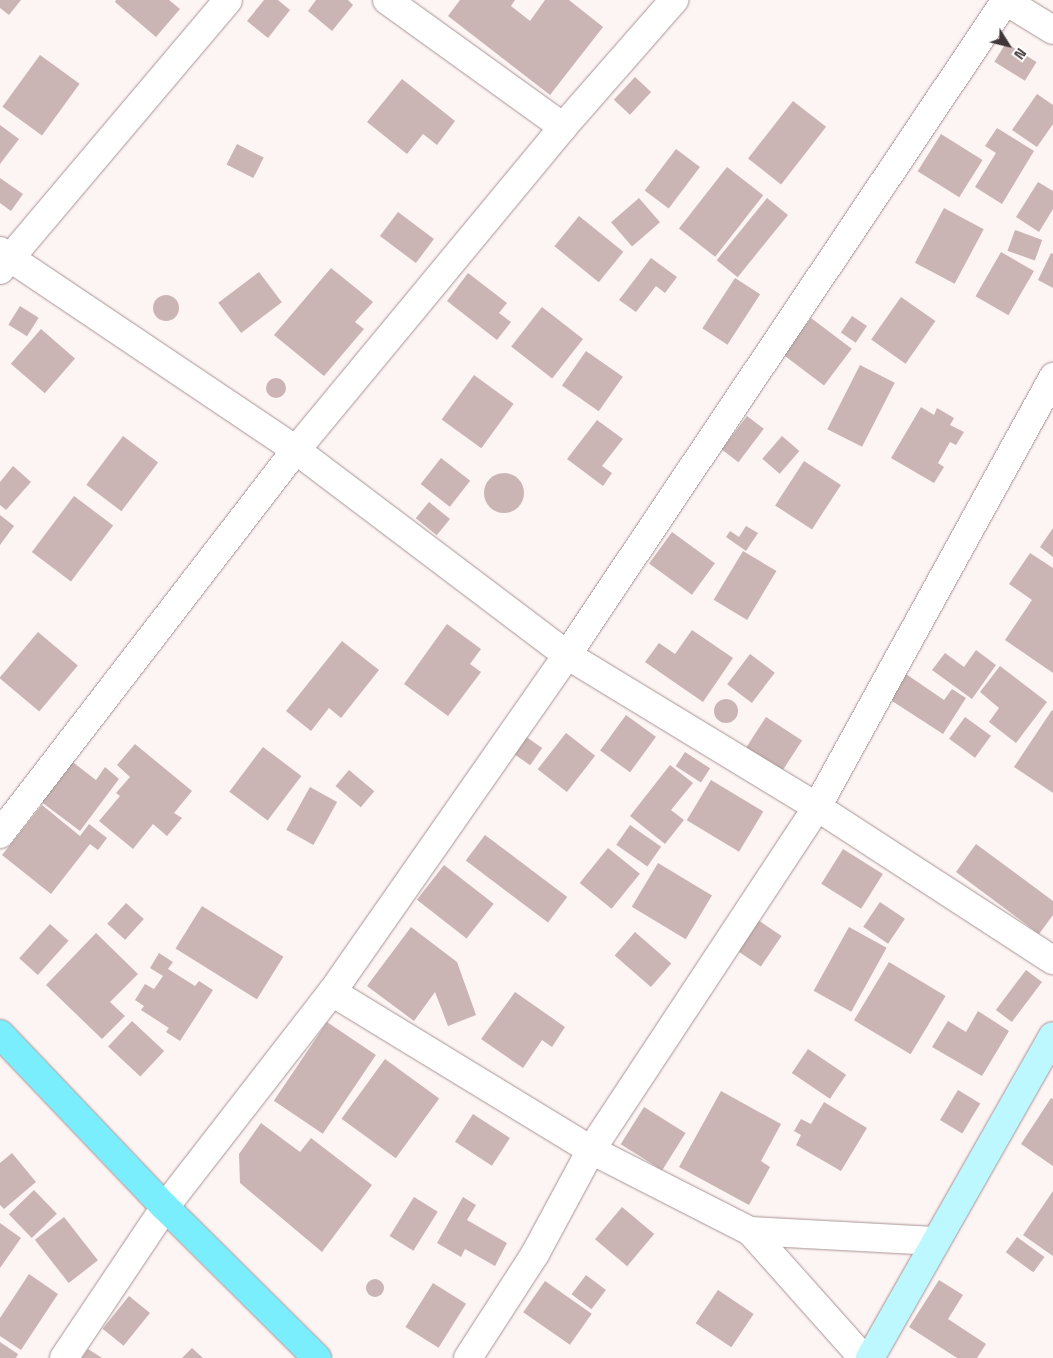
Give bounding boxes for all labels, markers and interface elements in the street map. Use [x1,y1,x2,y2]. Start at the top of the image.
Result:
north arrow [983,20,1033,70]
text: N [1010,45,1030,63]

